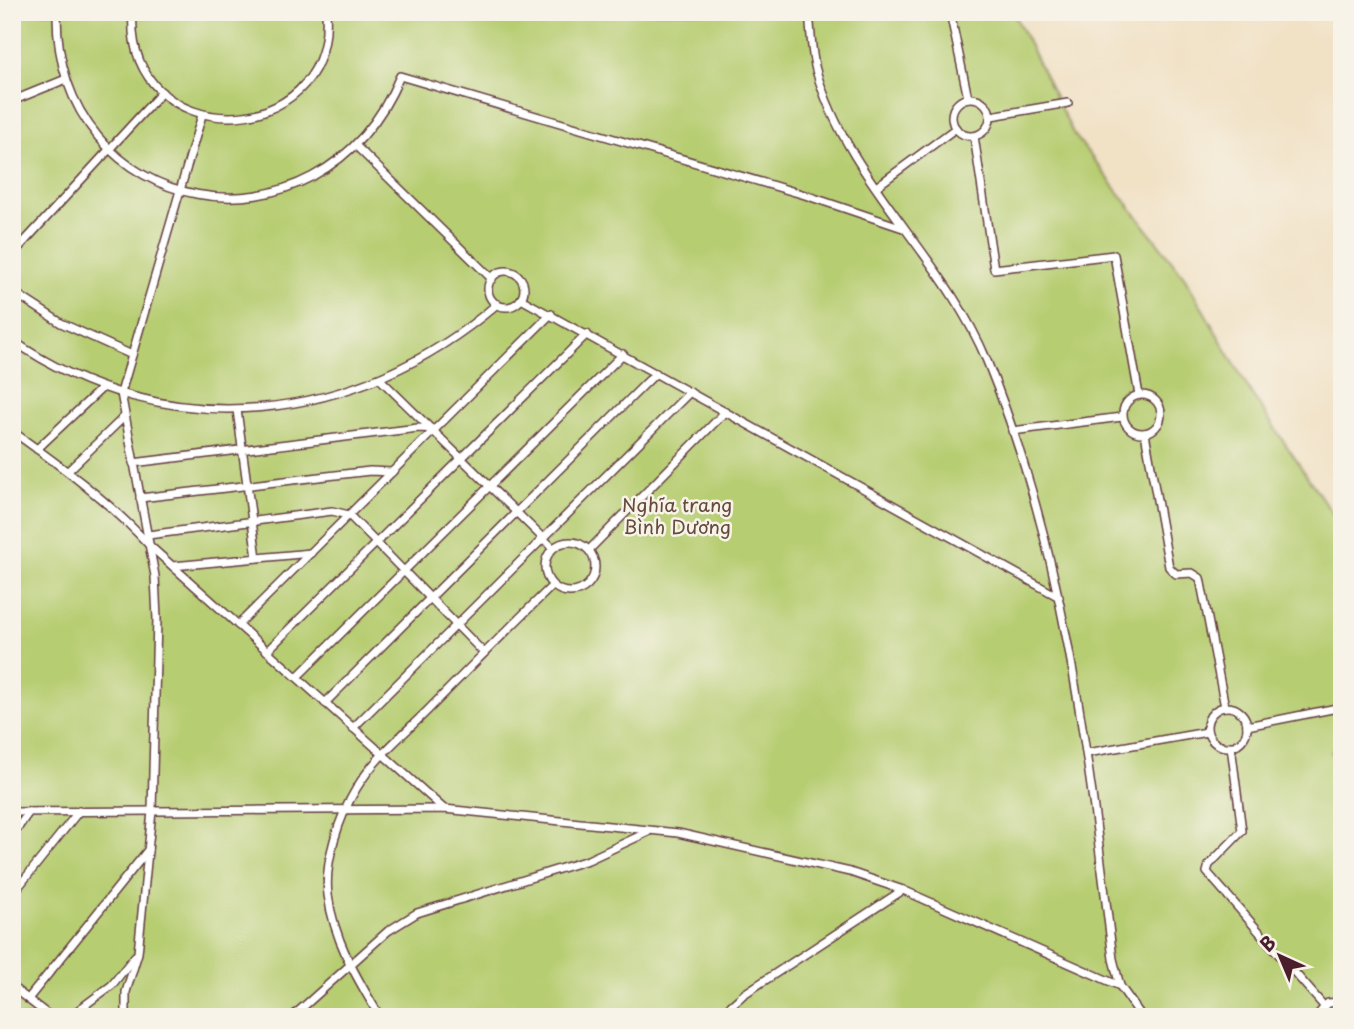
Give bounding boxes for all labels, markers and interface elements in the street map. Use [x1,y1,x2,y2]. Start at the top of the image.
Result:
park label: Nghĩa trang Bình Dương [622,490,732,540]
north arrow [1246,920,1316,990]
text: B [1253,928,1282,958]

